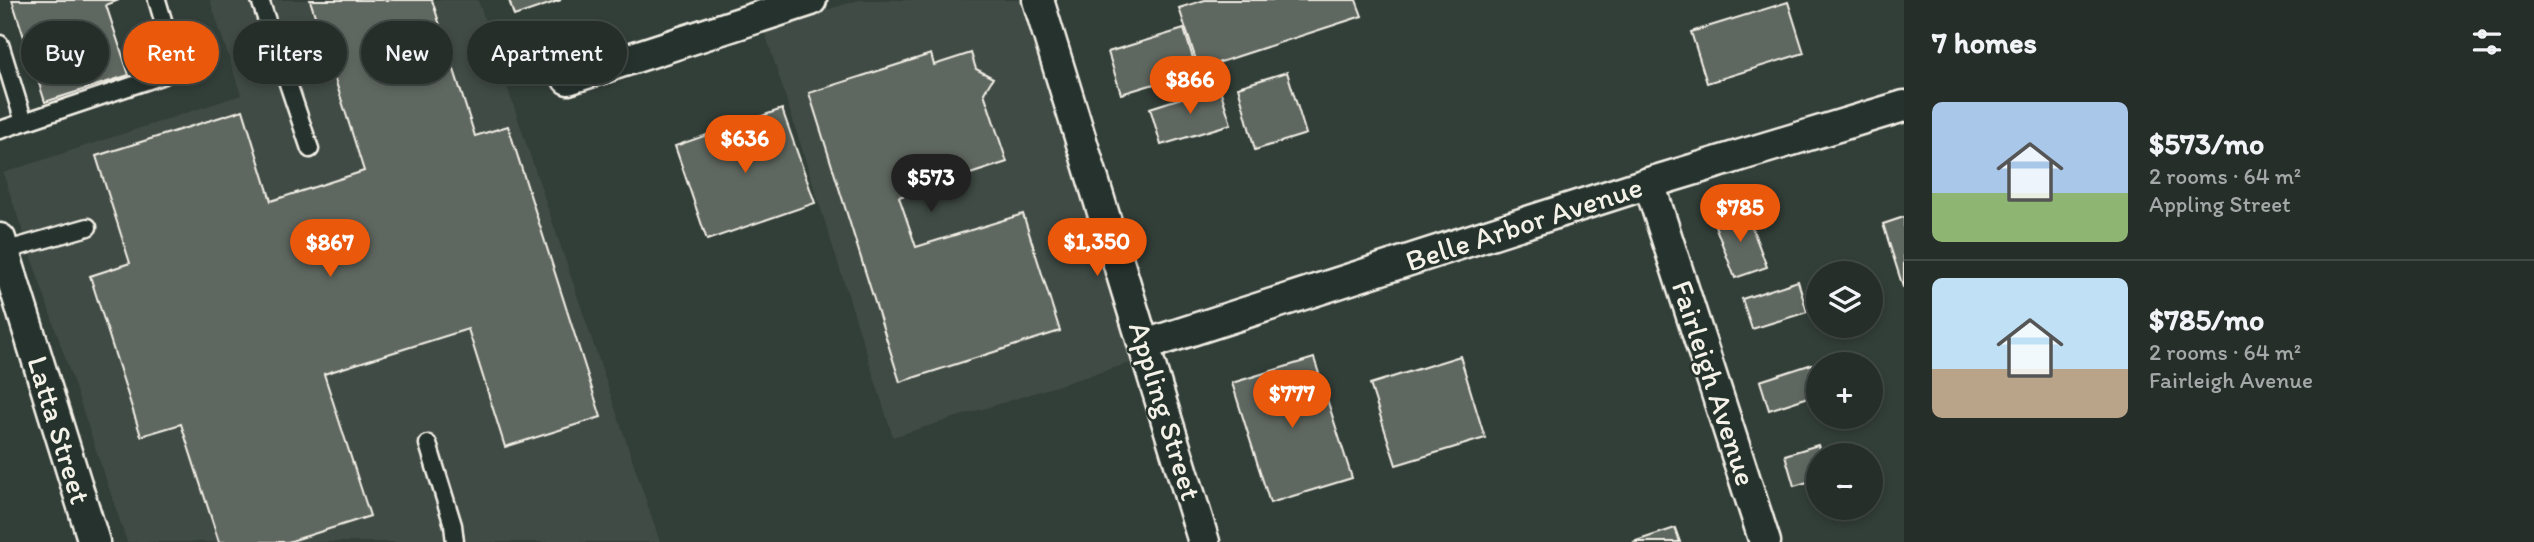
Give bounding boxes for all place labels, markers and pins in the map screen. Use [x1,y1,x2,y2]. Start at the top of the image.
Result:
pin: $866 [1149,57,1231,116]
pin: $636 [704,116,786,175]
pin: $573 [890,154,972,214]
pin: $785 [1699,184,1781,244]
pin: $1,350 [1040,218,1154,278]
pin: $867 [289,219,371,279]
pin: $777 [1251,370,1333,430]

